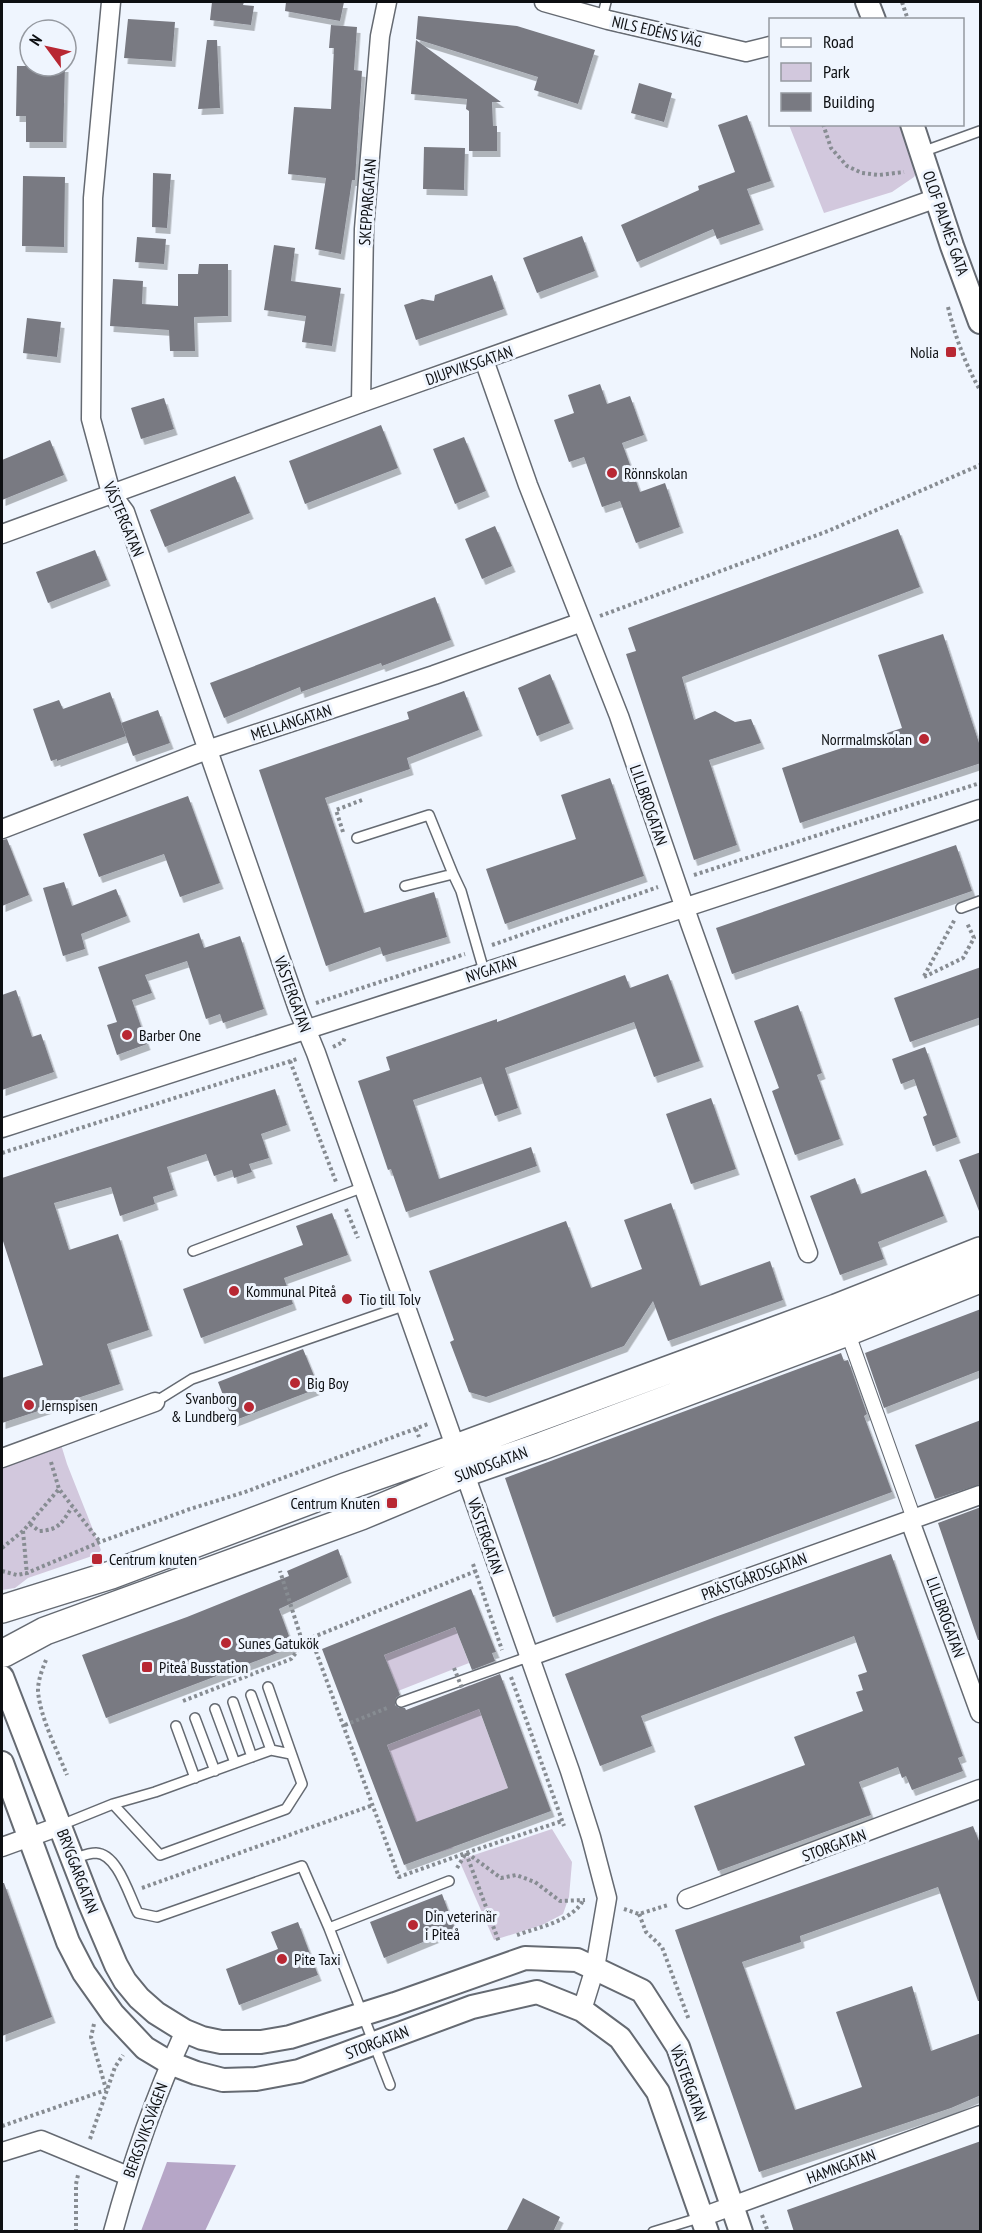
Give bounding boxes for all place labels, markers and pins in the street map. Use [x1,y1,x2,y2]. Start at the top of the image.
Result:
place label: Nolia [910,342,939,362]
marker: Nolia [944,345,958,359]
place label: Rönnskolan [624,463,688,483]
marker: Rönnskolan [605,466,619,480]
place label: Norrmalmskolan [821,729,912,749]
marker: Norrmalmskolan [917,732,931,746]
place label: Barber One [139,1025,201,1045]
marker: Barber One [120,1028,134,1042]
place label: Kommunal Piteå [246,1281,336,1301]
marker: Kommunal Piteå [227,1284,241,1298]
place label: Tio till Tolv [359,1289,421,1309]
marker: Tio till Tolv [340,1292,354,1306]
place label: Big Boy [307,1373,349,1393]
marker: Big Boy [288,1376,302,1390]
place label: Svanborg & Lundberg [171,1388,237,1426]
place label: Jernspisen [40,1395,98,1415]
marker: Jernspisen [22,1398,36,1412]
marker: Svanborg & Lundberg [242,1400,256,1414]
place label: Centrum Knuten [291,1493,380,1513]
marker: Centrum Knuten [385,1496,399,1510]
place label: Centrum knuten [109,1549,197,1569]
marker: Centrum knuten [90,1552,104,1566]
place label: Sunes Gatukök [238,1633,320,1653]
marker: Sunes Gatukök [219,1636,233,1650]
place label: Piteå Busstation [159,1657,248,1677]
marker: Piteå Busstation [140,1660,154,1674]
place label: Din veterinär i Piteå [425,1906,497,1944]
marker: Din veterinär i Piteå [406,1918,420,1932]
place label: Pite Taxi [294,1949,341,1969]
marker: Pite Taxi [275,1952,289,1966]

